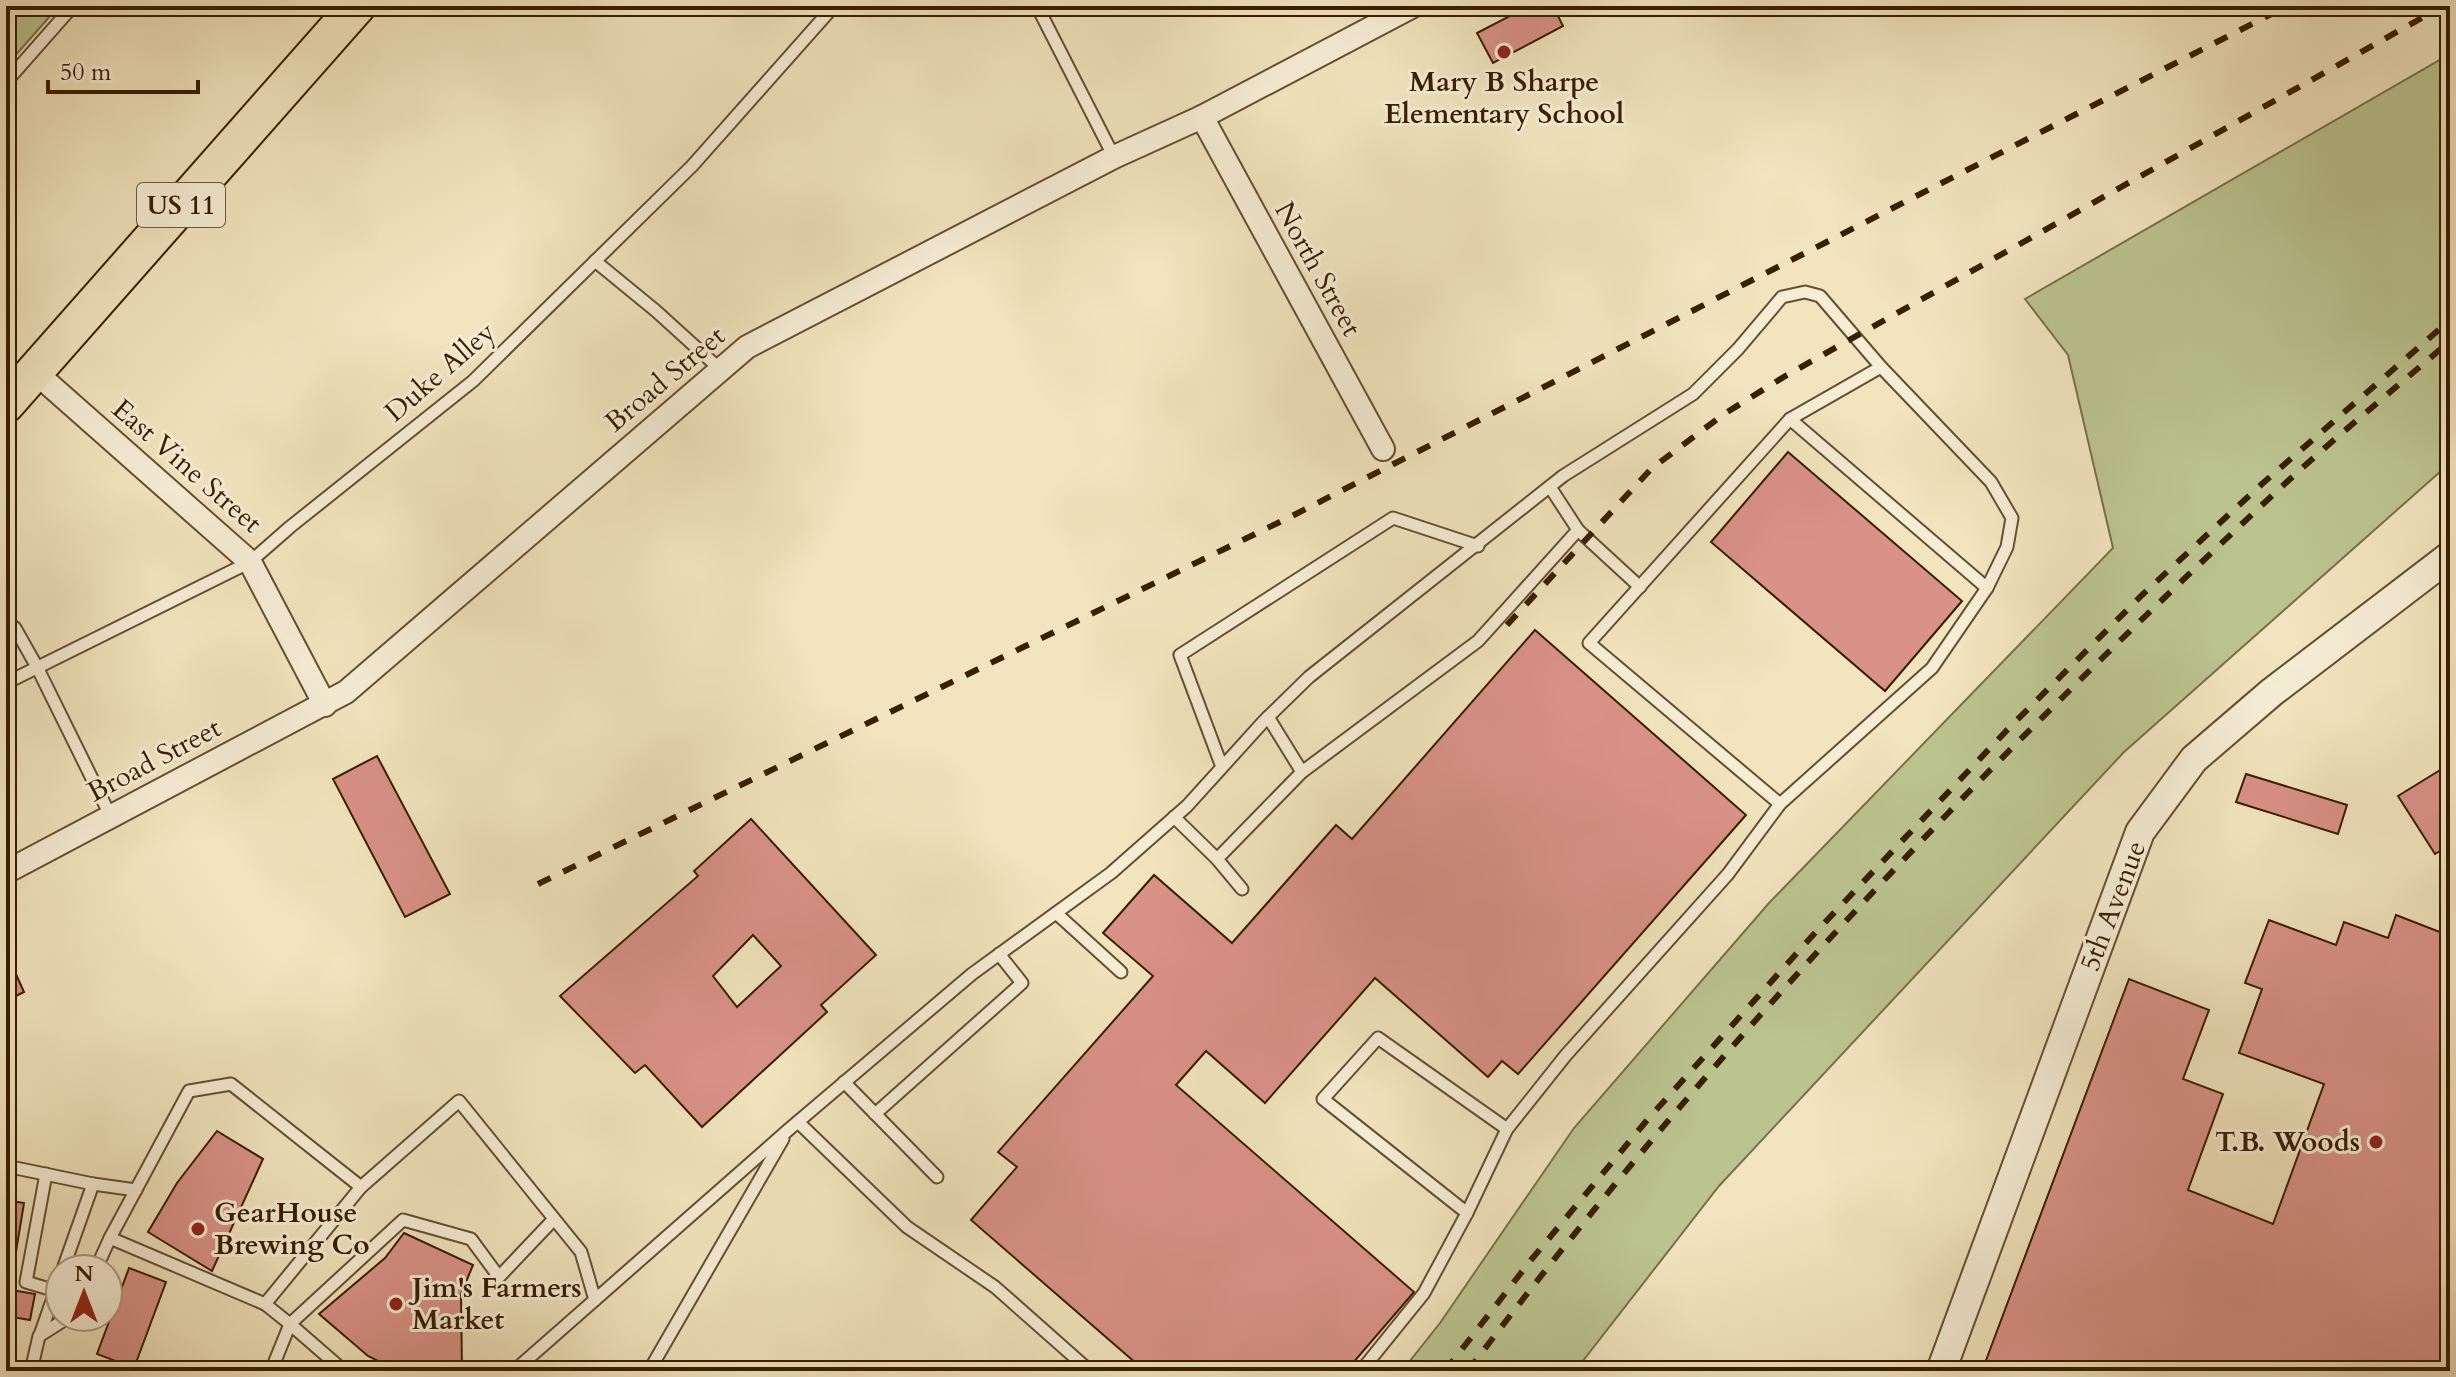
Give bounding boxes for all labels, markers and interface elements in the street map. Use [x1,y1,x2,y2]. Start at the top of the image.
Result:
marker: Mary B Sharpe Elementary School [1495,43,1513,61]
scale bar [48,44,198,94]
text: 50 m [60,56,112,89]
place label: Mary B Sharpe Elementary School [1384,63,1624,133]
road number: US 11 [137,183,225,227]
street label: North Street [1265,195,1371,343]
street label: Duke Alley [377,313,504,431]
street label: Broad Street [597,317,733,441]
street label: East Vine Street [104,390,270,542]
street label: Broad Street [81,709,228,811]
street label: 5th Avenue [2071,835,2155,977]
place label: T.B. Woods [2215,1123,2360,1161]
marker: T.B. Woods [2367,1133,2385,1151]
place label: GearHouse Brewing Co [214,1194,370,1264]
marker: GearHouse Brewing Co [189,1220,207,1238]
north arrow [44,1253,124,1333]
text: N [74,1259,94,1289]
place label: Jim's Farmers Market [408,1269,582,1339]
marker: Jim's Farmers Market [387,1295,405,1313]

